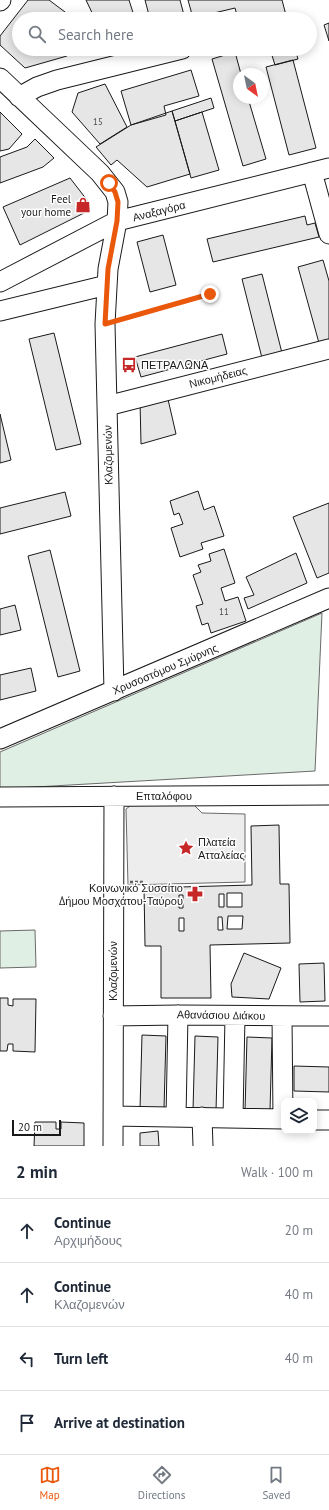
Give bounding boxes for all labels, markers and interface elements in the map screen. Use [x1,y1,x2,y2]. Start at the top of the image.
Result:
search box [12,12,317,56]
icon: search [26,23,48,45]
text: Search here [58,25,134,44]
north arrow [233,68,269,104]
house number: 15 [93,116,103,127]
route start [100,174,118,192]
place label: Feel your home [21,192,72,219]
shop icon: Feel your home [74,196,92,214]
street label: Αναξαγόρα [131,197,188,224]
route end [201,285,219,303]
bus stop icon: ΠΕΤΡΑΛΩΝΑ [120,356,138,374]
place label: ΠΕΤΡΑΛΩΝΑ [141,358,209,372]
street label: Νικομήδειας [188,363,248,391]
street label: Κλαζομενών [100,424,116,485]
house number: 11 [219,606,229,617]
street label: Χρυσοστόμου Σμύρνης [110,640,220,698]
street label: Επταλόφου [136,789,192,803]
place label: Πλατεία Ατταλείας [198,835,245,862]
place icon: Πλατεία Ατταλείας [177,839,195,857]
place label: Κοινωνικό Συσσίτιο Δήμου Μοσχάτου-Ταύρου [59,881,183,908]
pharmacy icon: Κοινωνικό Συσσίτιο Δήμου Μοσχάτου-Ταύρου [186,885,204,903]
street label: Κλαζομενών [106,941,120,1001]
street label: Αθανάσιου Διάκου [177,1007,265,1023]
map controls [281,1098,317,1134]
button: layers [281,1098,317,1134]
scale bar [12,1118,61,1137]
text: 20 m [18,1120,42,1134]
text: 2 min [16,1161,57,1183]
text: Walk · 100 m [241,1164,313,1181]
text: Continue [54,1213,111,1232]
icon: ahead [16,1220,38,1242]
text: 20 m [285,1222,313,1239]
text: Αρχιμήδους [54,1232,122,1249]
text: Continue [54,1277,111,1296]
icon: ahead [16,1284,38,1306]
text: 40 m [285,1286,313,1303]
text: Κλαζομενών [54,1296,125,1313]
icon: left [16,1348,38,1370]
text: Turn left [54,1349,108,1368]
text: 40 m [285,1350,313,1367]
icon: arrive [16,1412,38,1434]
text: Arrive at destination [54,1413,185,1432]
tab: Map [39,1464,61,1502]
tab: Directions [138,1464,185,1502]
tab: Saved [262,1464,290,1502]

